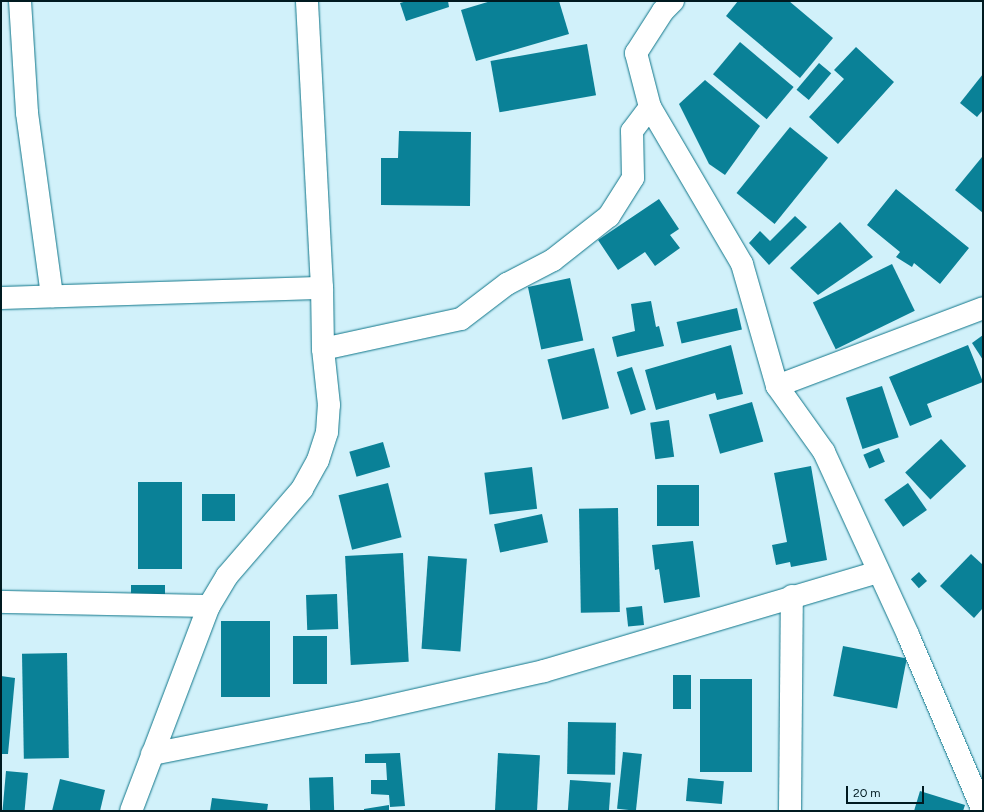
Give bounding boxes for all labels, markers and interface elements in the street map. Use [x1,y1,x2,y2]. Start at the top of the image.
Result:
scale bar [848,778,926,804]
text: 20 m [853,786,881,800]

